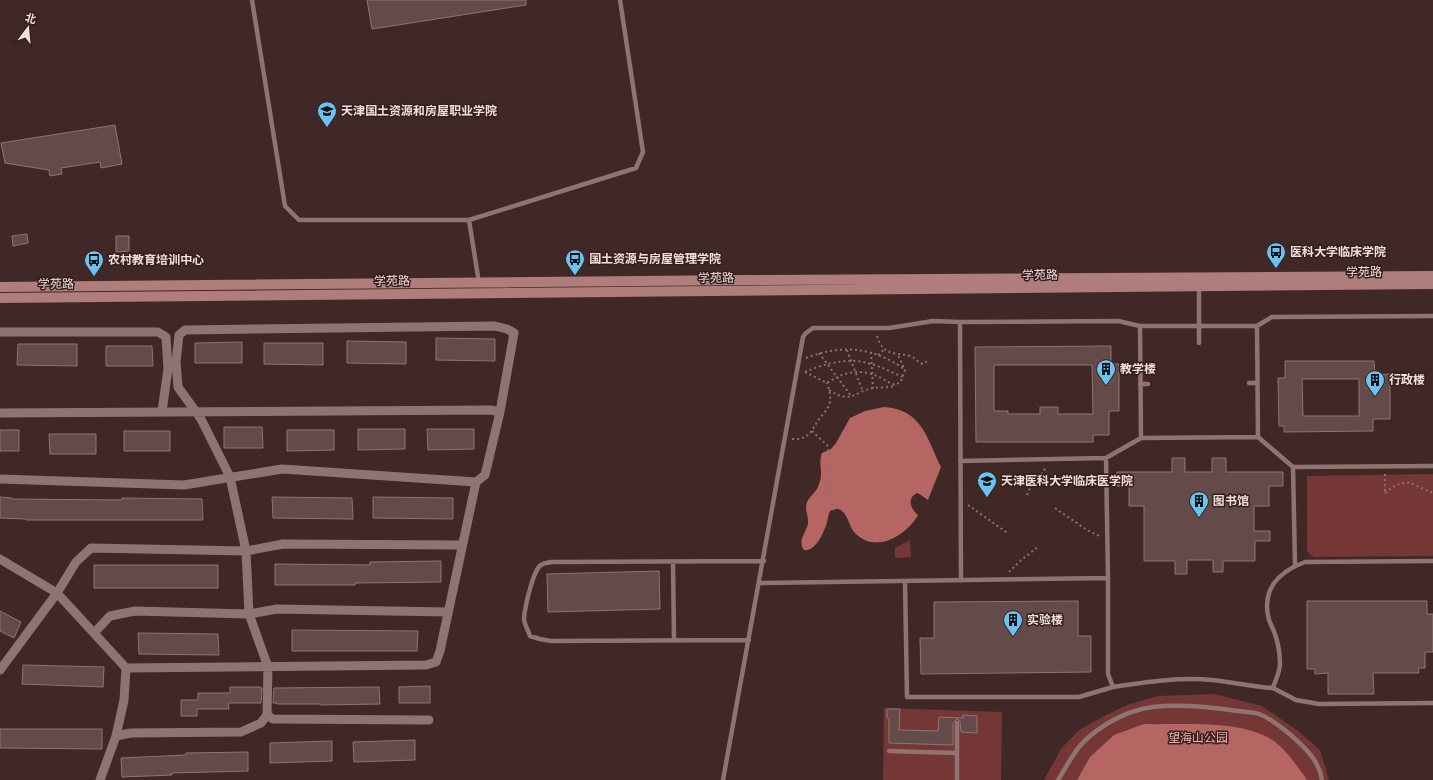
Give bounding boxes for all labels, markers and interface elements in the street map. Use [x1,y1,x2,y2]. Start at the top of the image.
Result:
north arrow [8,8,48,48]
text: 北 [24,11,38,27]
school or university icon: 天津国土资源和房屋职业学院 [316,100,338,128]
place label: 天津国土资源和房屋职业学院 [341,104,497,118]
bus stop icon: 医科大学临床学院 [1265,241,1287,269]
place label: 医科大学临床学院 [1290,245,1386,259]
bus stop icon: 国土资源与房屋管理学院 [564,248,586,276]
bus stop icon: 农村教育培训中心 [83,249,105,277]
place label: 国土资源与房屋管理学院 [589,252,721,266]
place label: 农村教育培训中心 [108,253,204,267]
street label: 学苑路 [1346,265,1382,279]
street label: 学苑路 [1022,268,1058,282]
street label: 学苑路 [698,271,734,285]
street label: 学苑路 [374,274,410,288]
street label: 学苑路 [38,277,74,291]
building icon: 教学楼 [1095,358,1117,386]
place label: 教学楼 [1120,362,1156,376]
building icon: 行政楼 [1364,369,1386,397]
place label: 行政楼 [1389,373,1425,387]
school or university icon: 天津医科大学临床医学院 [976,470,998,498]
place label: 天津医科大学临床医学院 [1001,474,1133,488]
building icon: 图书馆 [1188,490,1210,518]
place label: 图书馆 [1213,494,1249,508]
building icon: 实验楼 [1002,609,1024,637]
place label: 实验楼 [1027,613,1063,627]
park label: 望海山公园 [1168,731,1228,745]

